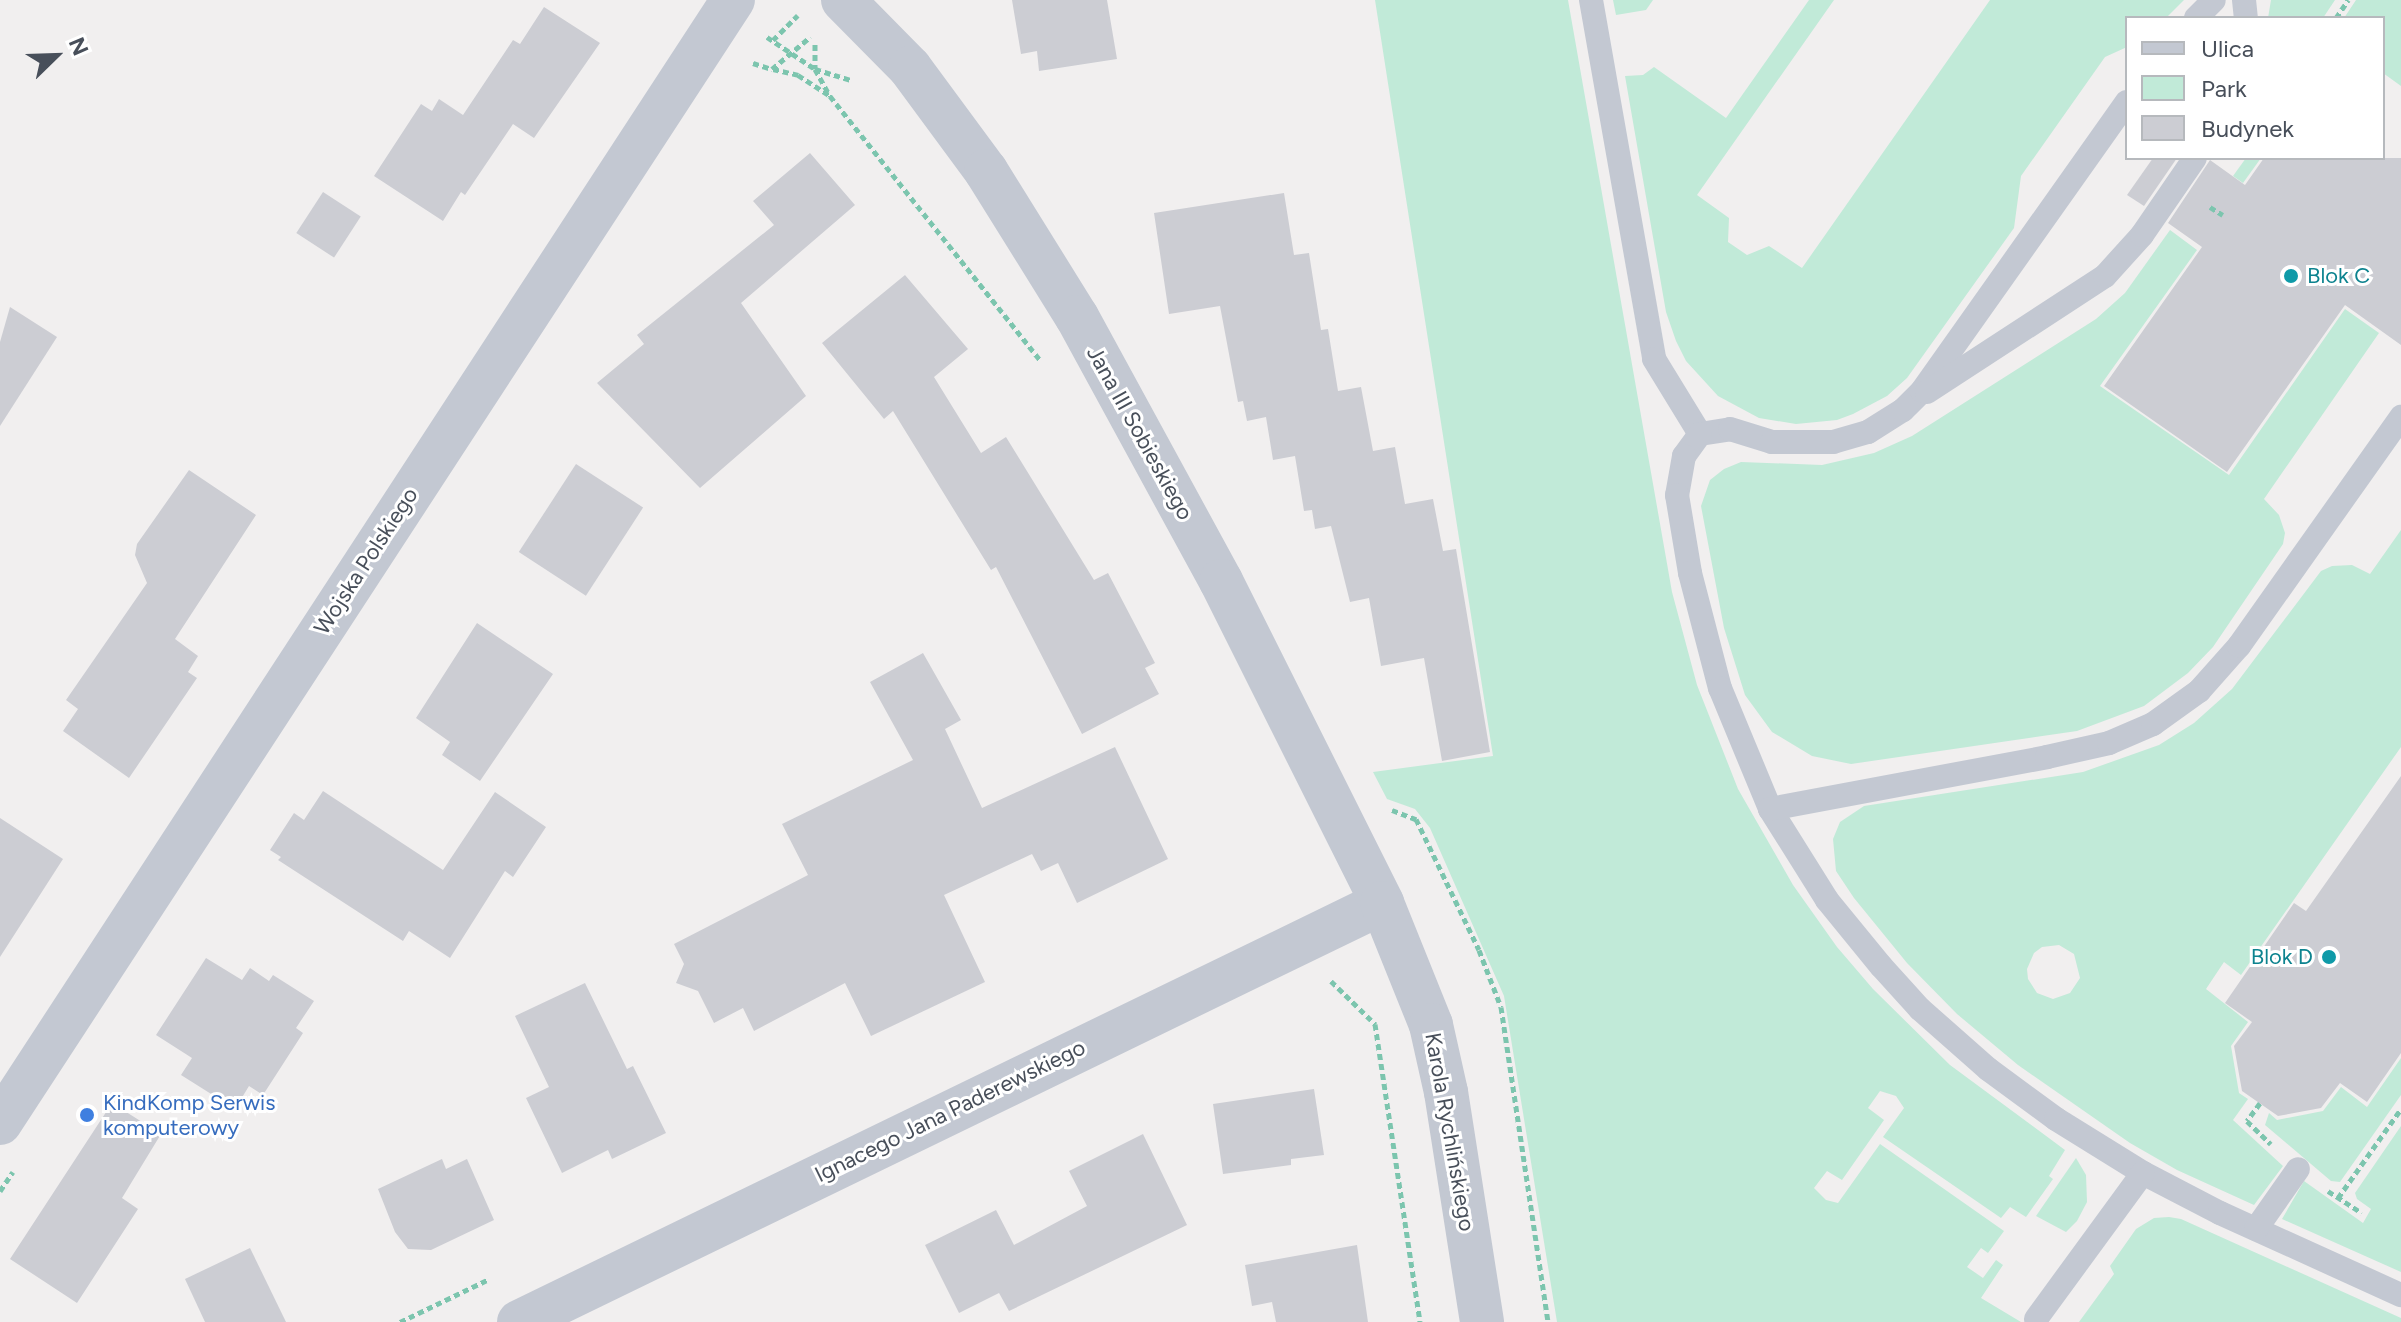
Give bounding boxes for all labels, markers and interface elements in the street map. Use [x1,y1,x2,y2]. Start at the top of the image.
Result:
north arrow [16,16,96,96]
legend [2125,16,2385,160]
text: N [63,33,94,60]
text: Ulica [2201,34,2254,63]
text: Park [2201,74,2247,103]
text: Budynek [2201,114,2294,143]
place label: Blok C [2307,263,2370,289]
marker: Blok C [2282,267,2300,285]
street label: Jana III Sobieskiego [1081,341,1199,525]
street label: Wojska Polskiego [309,482,423,640]
place label: Blok D [2251,944,2313,970]
marker: Blok D [2320,948,2338,966]
street label: Karola Rychlińskiego [1420,1031,1480,1233]
street label: Ignacego Jana Paderewskiego [810,1034,1090,1188]
place label: KindKomp Serwis komputerowy [103,1089,275,1140]
marker: KindKomp Serwis komputerowy [78,1106,96,1124]

